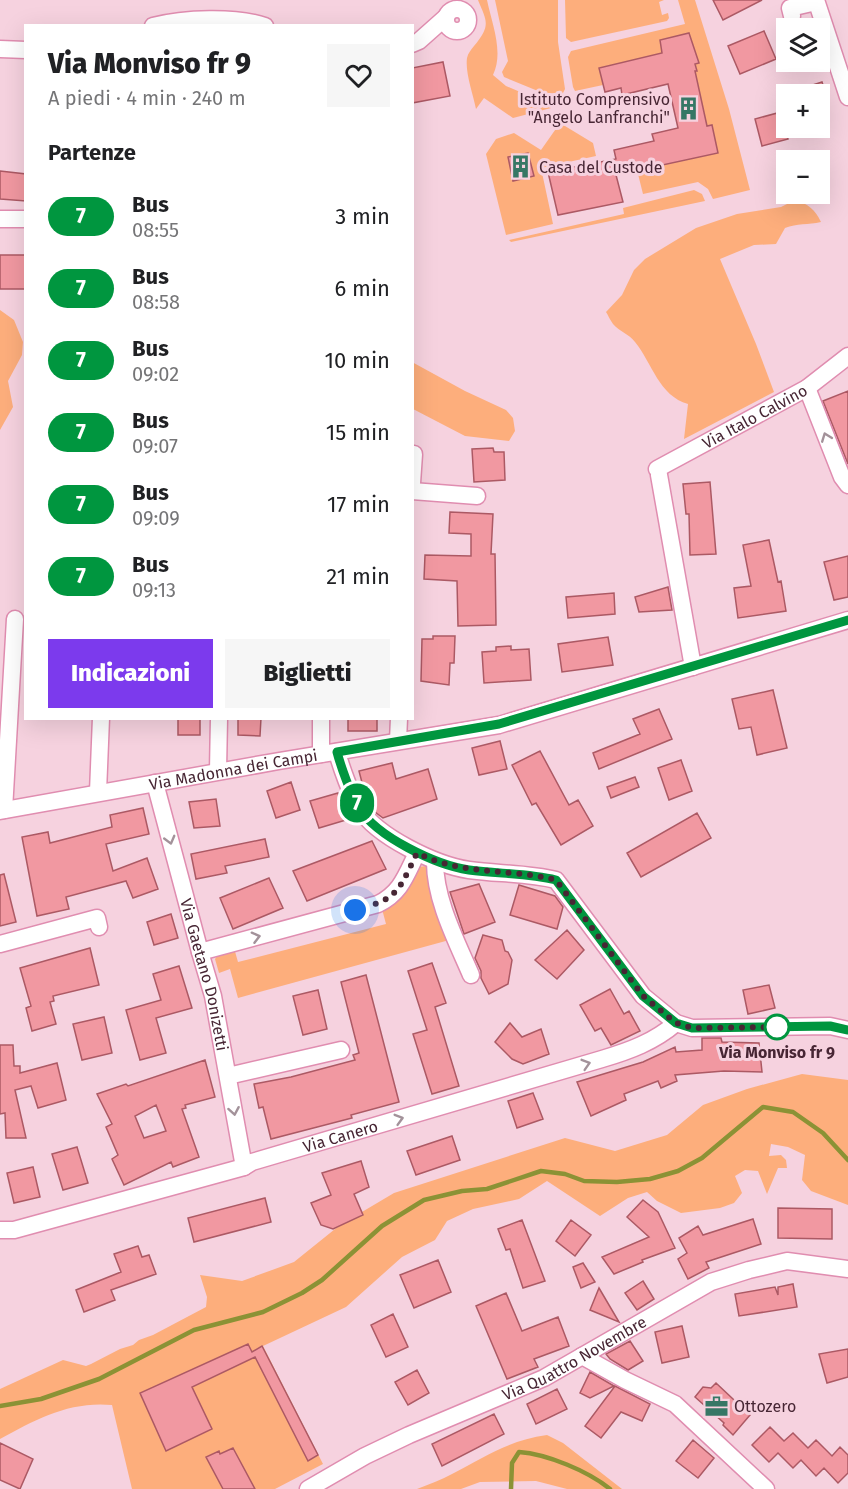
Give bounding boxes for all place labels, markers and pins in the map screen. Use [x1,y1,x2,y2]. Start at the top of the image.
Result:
place label: Istituto Comprensivo "Angelo Lanfranchi" [519,90,670,127]
building icon: Istituto Comprensivo "Angelo Lanfranchi" [675,95,701,121]
building icon: Casa del Custode [508,154,534,180]
place label: Casa del Custode [539,158,662,177]
marker: Via Monviso fr 9 [764,1014,790,1040]
place label: Via Monviso fr 9 [718,1043,835,1062]
office icon: Ottozero [703,1393,729,1419]
place label: Ottozero [734,1397,796,1416]

